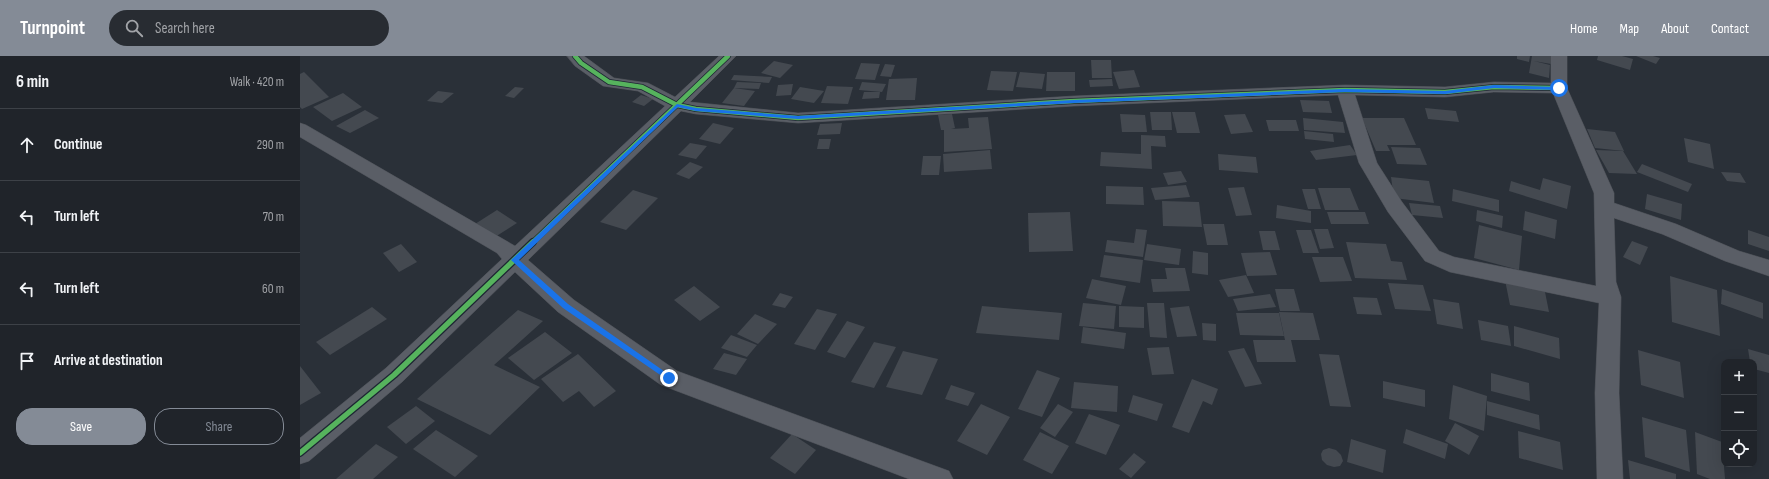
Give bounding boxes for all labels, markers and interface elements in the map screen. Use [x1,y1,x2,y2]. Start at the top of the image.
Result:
search box [109,10,389,46]
text: Turnpoint [20,17,85,40]
icon: search [123,17,145,39]
text: Search here [155,19,215,38]
text: Home [1570,20,1598,37]
text: Map [1620,20,1639,37]
text: About [1661,20,1689,37]
text: Contact [1711,20,1749,37]
text: 6 min [16,72,49,92]
text: Walk · 420 m [230,74,284,90]
route start [1550,79,1568,97]
icon: ahead [16,134,38,156]
text: Continue [54,135,103,154]
text: 290 m [257,137,284,153]
icon: left [16,206,38,228]
text: Turn left [54,207,99,226]
text: 70 m [263,209,284,225]
icon: left [16,278,38,300]
text: Turn left [54,279,99,298]
text: 60 m [262,281,284,297]
icon: arrive [16,350,38,372]
text: Arrive at destination [54,351,163,370]
map controls [1721,359,1757,467]
button: + [1721,359,1757,395]
route end [660,369,678,387]
button: − [1721,395,1757,431]
button: Save [16,408,146,445]
button: Share [154,408,284,445]
button: locate [1721,431,1757,467]

